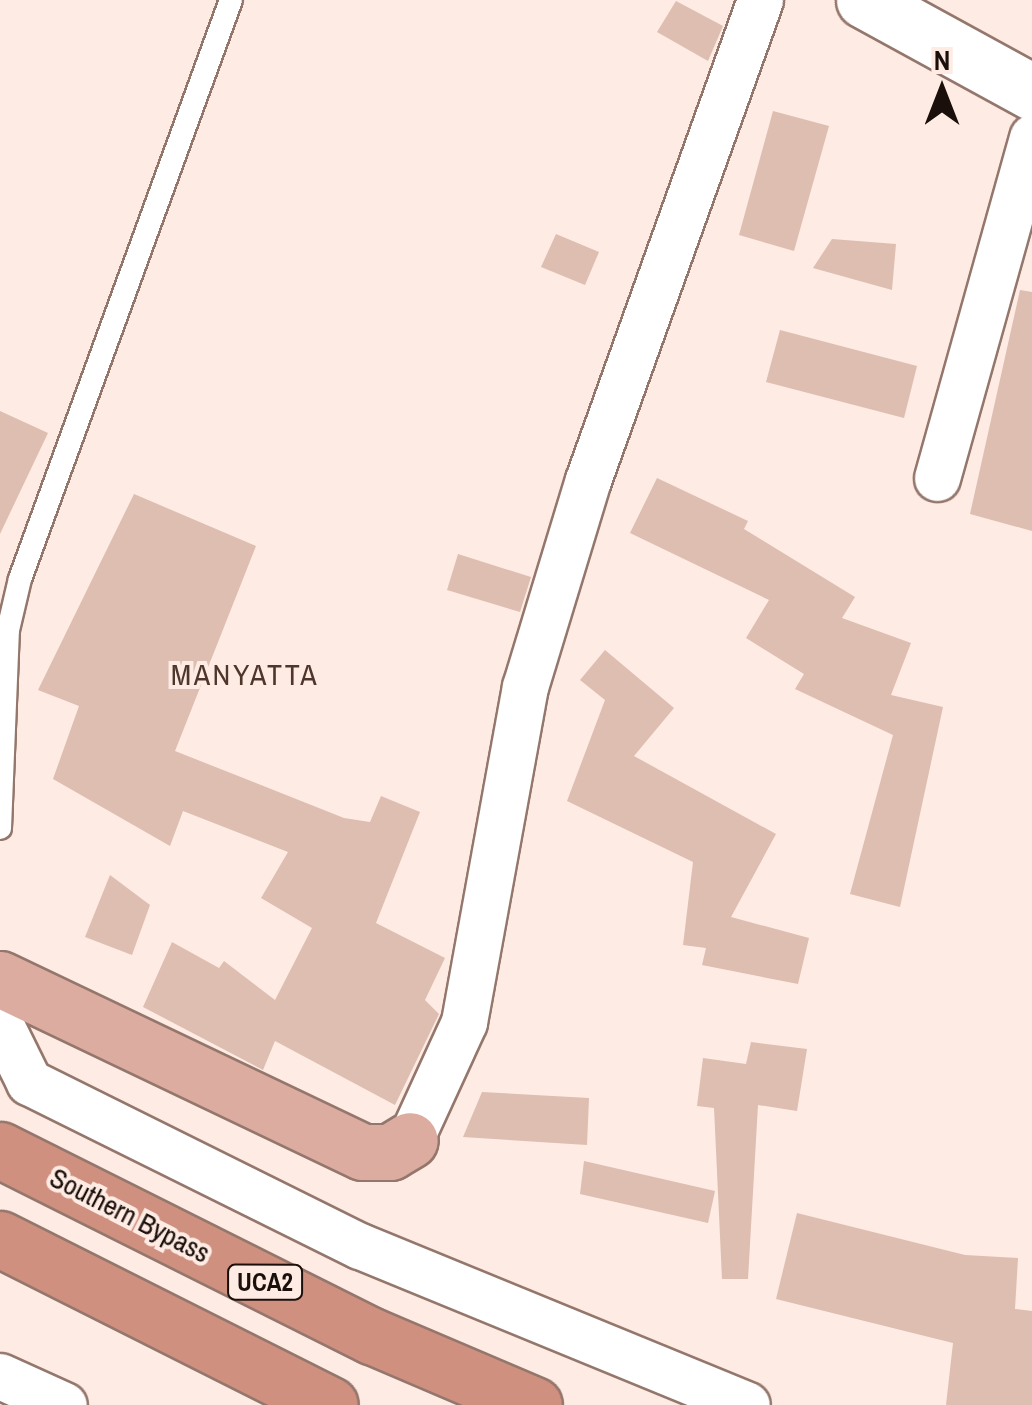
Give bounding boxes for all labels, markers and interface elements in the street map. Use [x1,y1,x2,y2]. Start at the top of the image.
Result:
north arrow [892,40,992,140]
text: N [934,41,950,79]
district label: MANYATTA [171,656,319,692]
street label: Southern Bypass [44,1160,216,1270]
road number: UCA2 [225,1262,305,1302]

